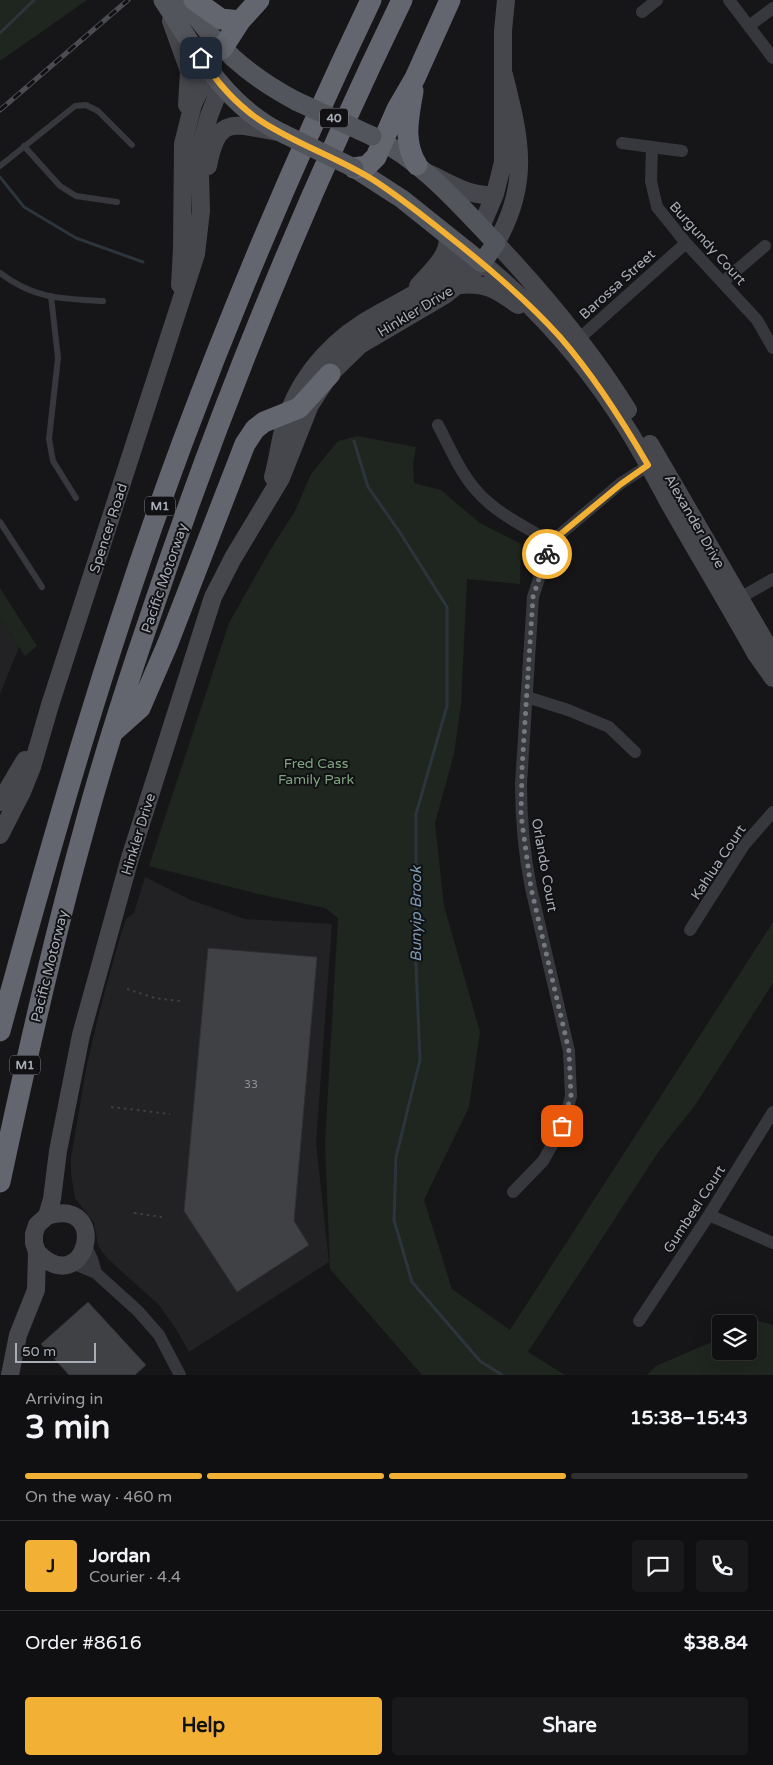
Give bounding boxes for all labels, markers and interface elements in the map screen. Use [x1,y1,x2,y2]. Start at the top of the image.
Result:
pin [180,37,222,79]
icon: home [187,44,215,72]
road number: 40 [320,109,348,128]
street label: Burgundy Court [666,198,750,289]
street label: Barossa Street [576,245,659,323]
street label: Hinkler Drive [374,282,456,341]
street label: Alexander Drive [661,471,728,571]
street label: Spencer Road [86,481,131,575]
road number: M1 [145,496,175,516]
street label: Pacific Motorway [138,521,191,635]
courier [522,529,572,579]
icon: bike [533,540,561,568]
park label: Fred Cass Family Park [278,755,354,788]
street label: Hinkler Drive [118,791,159,877]
street label: Orlando Court [528,817,561,914]
street label: Kahlua Court [687,821,750,903]
water label: Bunyip Brook [407,864,425,962]
street label: Pacific Motorway [27,908,72,1024]
road number: M1 [10,1056,40,1074]
house number: 33 [244,1078,258,1091]
pin [541,1105,583,1147]
icon: bag [548,1112,576,1140]
street label: Gumbeel Court [660,1162,729,1256]
map controls [712,1315,757,1360]
button: layers [712,1315,757,1360]
scale bar [15,1340,96,1363]
text: 50 m [22,1343,56,1360]
text: Arriving in [25,1389,103,1409]
text: 15:38–15:43 [630,1407,748,1429]
text: 3 min [25,1409,110,1447]
text: On the way · 460 m [25,1487,172,1507]
button: chat [632,1540,684,1592]
button: phone [696,1540,748,1592]
text: Jordan [89,1545,151,1567]
text: J [47,1555,55,1577]
text: Courier · 4.4 [89,1567,181,1587]
text: Order #8616 [25,1632,142,1654]
text: $38.84 [684,1632,748,1654]
button: Help [25,1697,382,1755]
button: Share [392,1697,748,1755]

